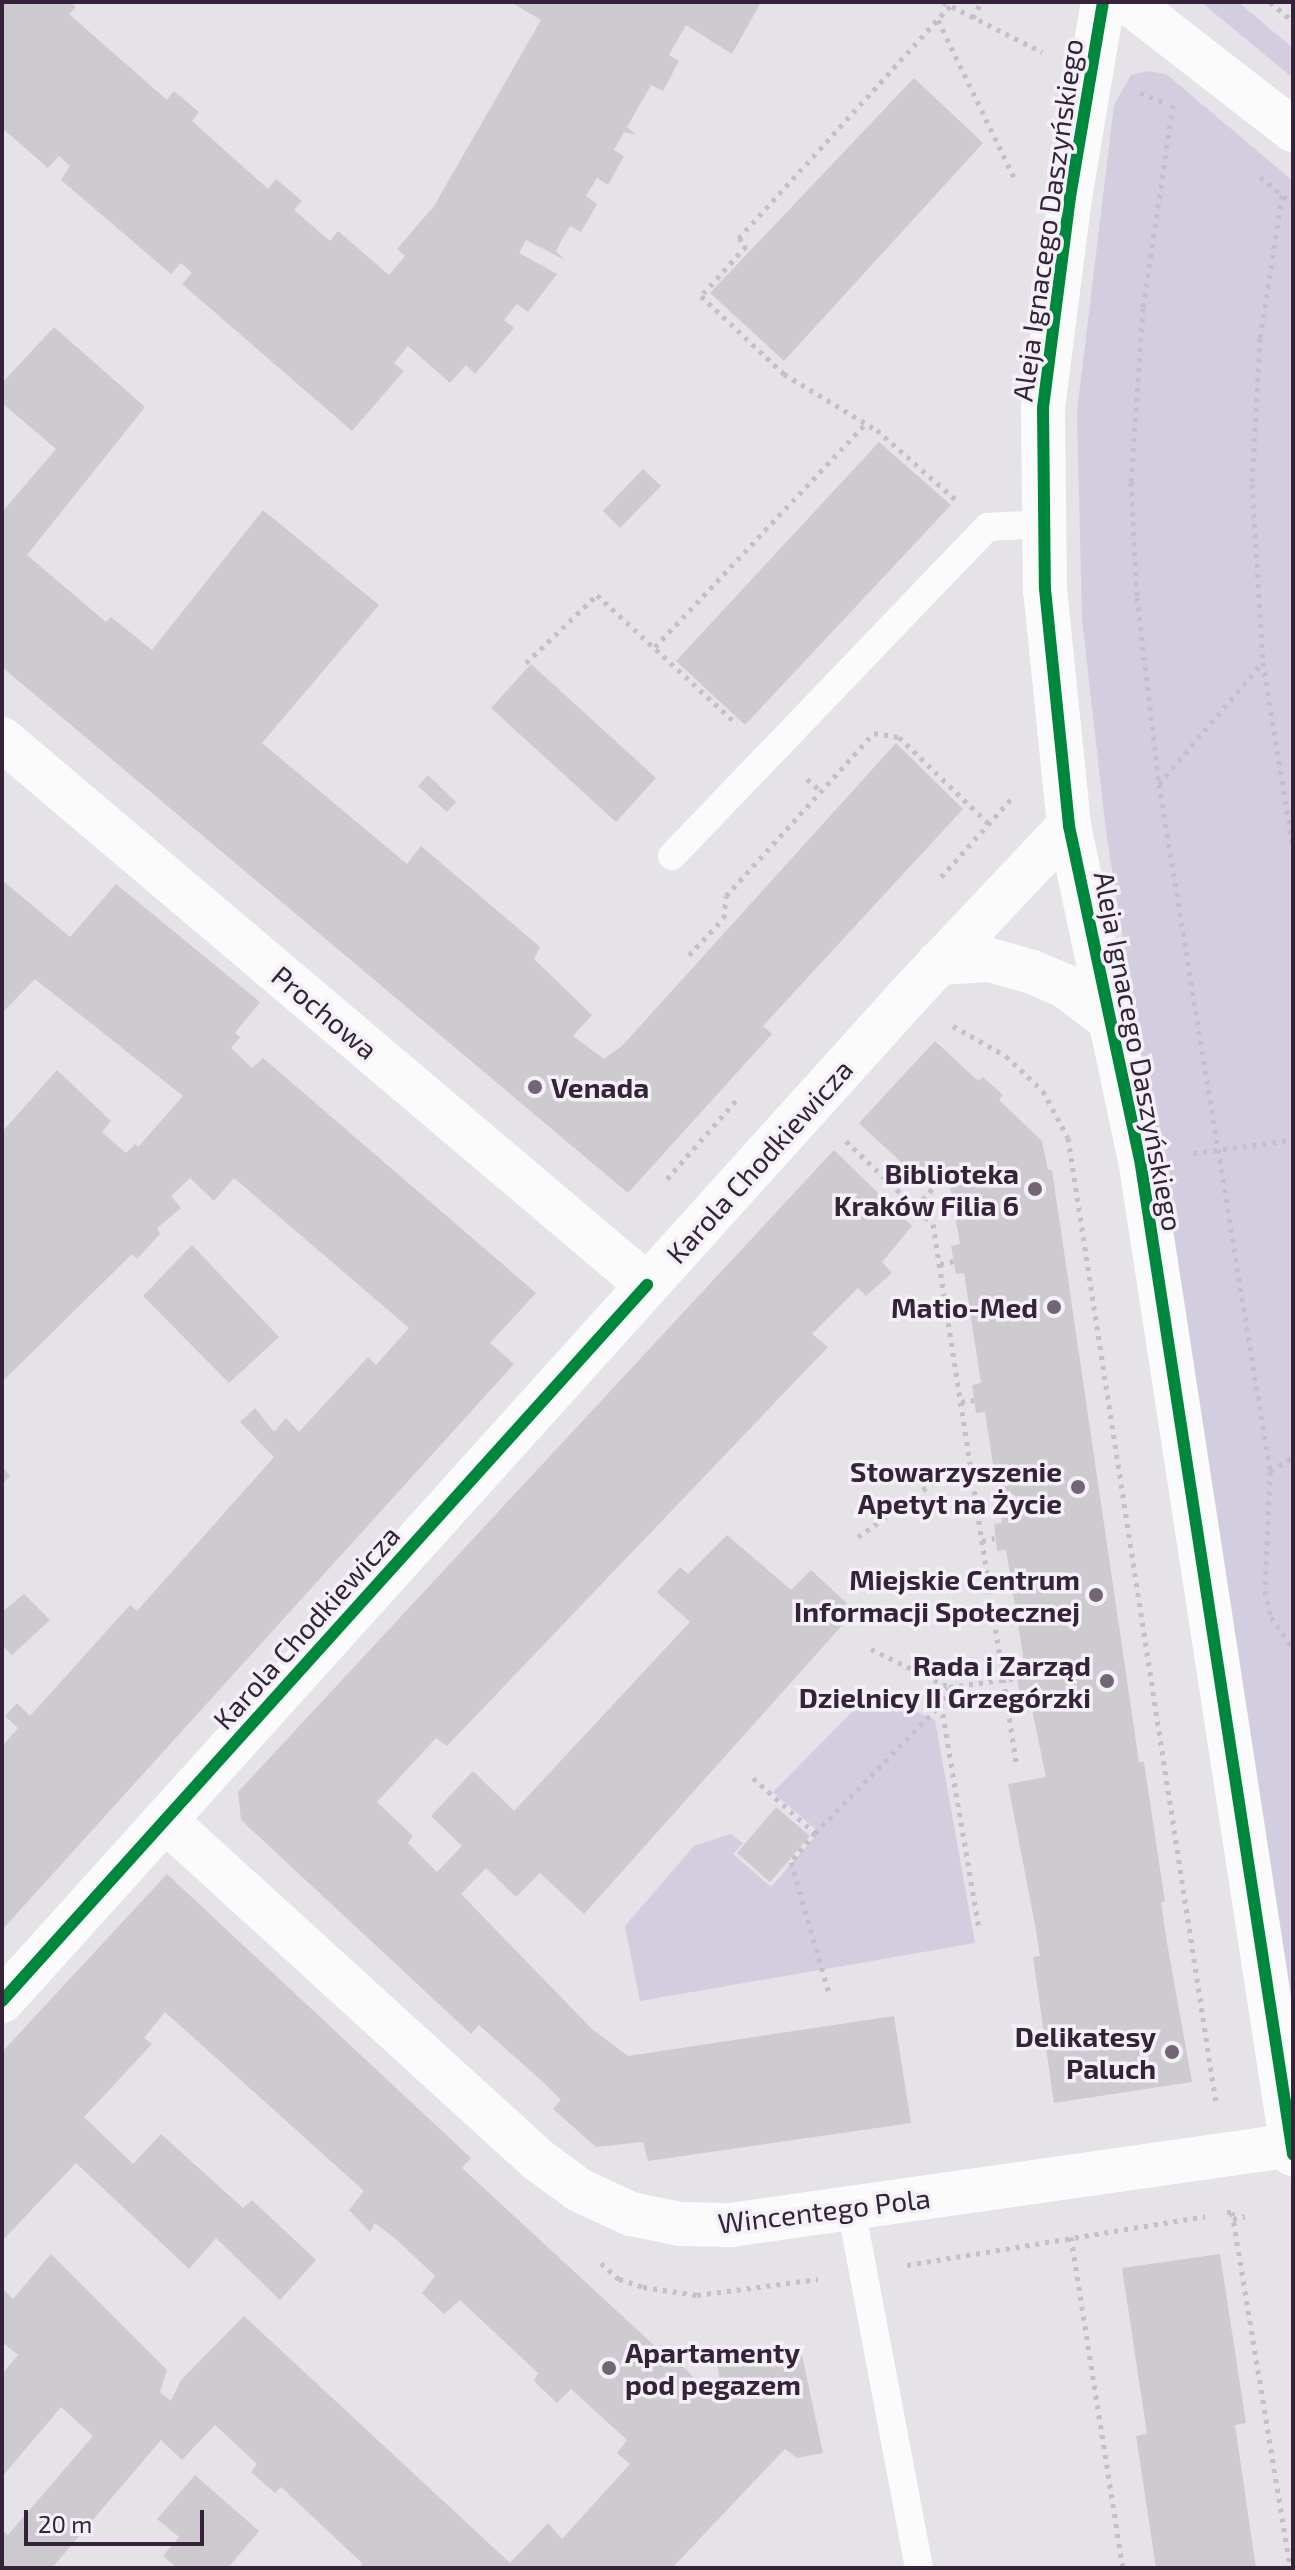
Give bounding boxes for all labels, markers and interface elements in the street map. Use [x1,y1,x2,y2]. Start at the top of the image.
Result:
street label: Aleja Ignacego Daszyńskiego [1005,37,1089,403]
street label: Aleja Ignacego Daszyńskiego [1088,868,1190,1234]
street label: Prochowa [265,958,385,1066]
street label: Karola Chodkiewicza [659,1052,859,1270]
place label: Venada [551,1070,649,1104]
marker: Venada [526,1078,544,1096]
place label: Biblioteka Kraków Filia 6 [833,1156,1019,1222]
marker: Biblioteka Kraków Filia 6 [1026,1180,1044,1198]
place label: Matio-Med [891,1290,1038,1324]
marker: Matio-Med [1045,1298,1063,1316]
place label: Stowarzyszenie Apetyt na Życie [850,1454,1062,1520]
marker: Stowarzyszenie Apetyt na Życie [1069,1478,1087,1496]
street label: Karola Chodkiewicza [206,1518,406,1736]
place label: Miejskie Centrum Informacji Społecznej [794,1562,1080,1628]
marker: Miejskie Centrum Informacji Społecznej [1087,1586,1105,1604]
place label: Rada i Zarząd Dzielnicy II Grzegórzki [798,1648,1091,1714]
marker: Rada i Zarząd Dzielnicy II Grzegórzki [1098,1672,1116,1690]
place label: Delikatesy Paluch [1015,2019,1156,2085]
marker: Delikatesy Paluch [1163,2043,1181,2061]
street label: Wincentego Pola [716,2180,932,2240]
place label: Apartamenty pod pegazem [625,2335,801,2401]
marker: Apartamenty pod pegazem [600,2359,618,2377]
scale bar [28,2494,208,2544]
text: 20 m [38,2509,92,2538]

